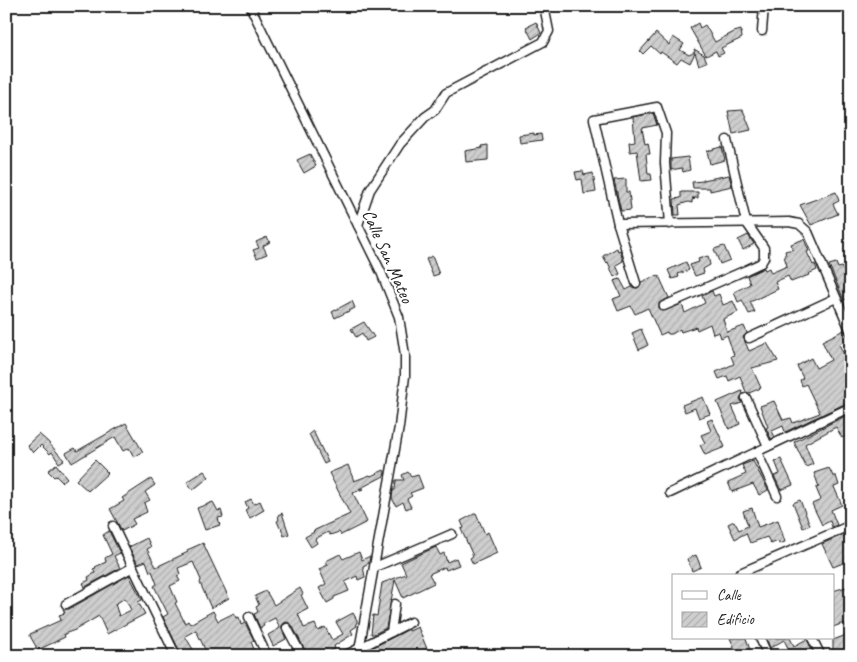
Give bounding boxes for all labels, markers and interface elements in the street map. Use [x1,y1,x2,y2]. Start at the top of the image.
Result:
street label: Calle San Mateo [358,206,419,308]
legend [672,574,834,640]
text: Calle [717,586,742,605]
text: Edificio [717,610,755,629]

